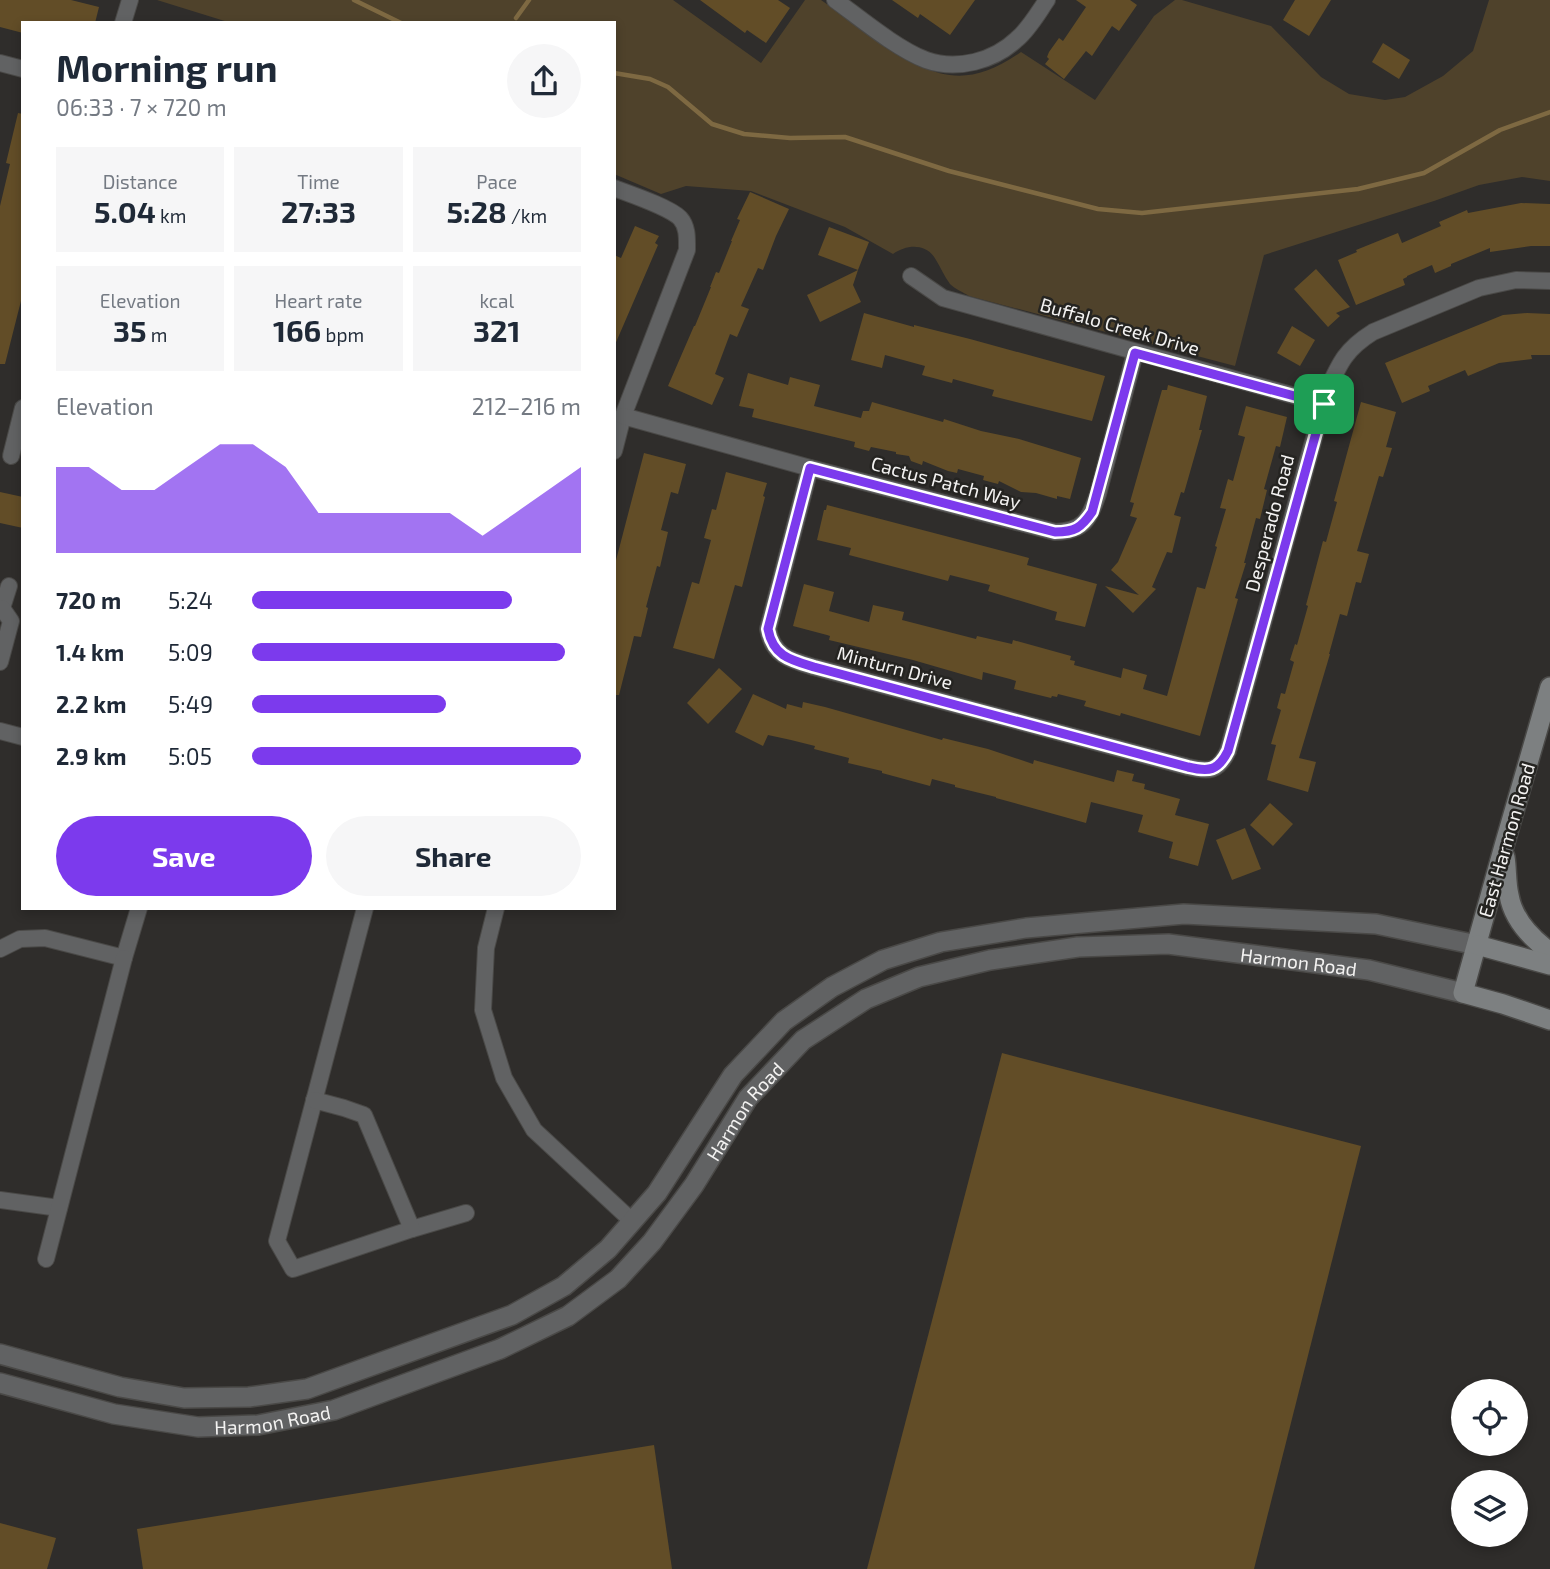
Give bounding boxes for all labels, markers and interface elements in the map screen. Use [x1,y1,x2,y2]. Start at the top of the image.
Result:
text: Morning run [56,44,277,90]
button: share [507,44,581,118]
text: 06:33 · 7 × 720 m [56,93,227,121]
text: Distance [103,170,178,193]
text: Time [297,170,340,193]
text: Pace [476,170,517,193]
text: 5.04 [94,193,156,229]
text: 27:33 [281,193,356,229]
text: 5:28 [446,193,507,229]
text: km [156,204,186,227]
text: /km [507,204,547,227]
text: Elevation [100,289,180,312]
text: Heart rate [275,289,362,312]
text: kcal [479,289,514,312]
street label: Buffalo Creek Drive [1038,292,1202,360]
text: 35 [113,312,147,348]
text: 166 [273,312,321,348]
text: 321 [473,312,521,348]
text: m [147,323,167,346]
text: bpm [321,323,364,346]
pin [1294,374,1354,434]
icon: arrive [1305,385,1343,423]
text: Elevation [56,392,154,420]
text: 212–216 m [472,392,581,420]
street label: Cactus Patch Way [869,451,1023,513]
street label: Desperado Road [1240,452,1298,594]
text: 720 m [56,586,121,614]
text: 5:24 [168,586,213,614]
text: 1.4 km [56,638,124,666]
text: 5:09 [168,638,213,666]
street label: Minturn Drive [835,641,955,693]
text: 2.2 km [56,690,126,718]
text: 5:49 [168,690,213,718]
text: 2.9 km [56,742,127,770]
text: 5:05 [168,742,212,770]
street label: East Harmon Road [1473,760,1539,920]
button: Save [56,816,312,896]
button: Share [326,816,581,896]
street label: Harmon Road [1239,942,1358,980]
street label: Harmon Road [701,1057,788,1165]
map controls [1451,1379,1528,1547]
button: locate [1451,1379,1528,1456]
street label: Harmon Road [214,1399,332,1438]
button: layers [1451,1470,1528,1547]

